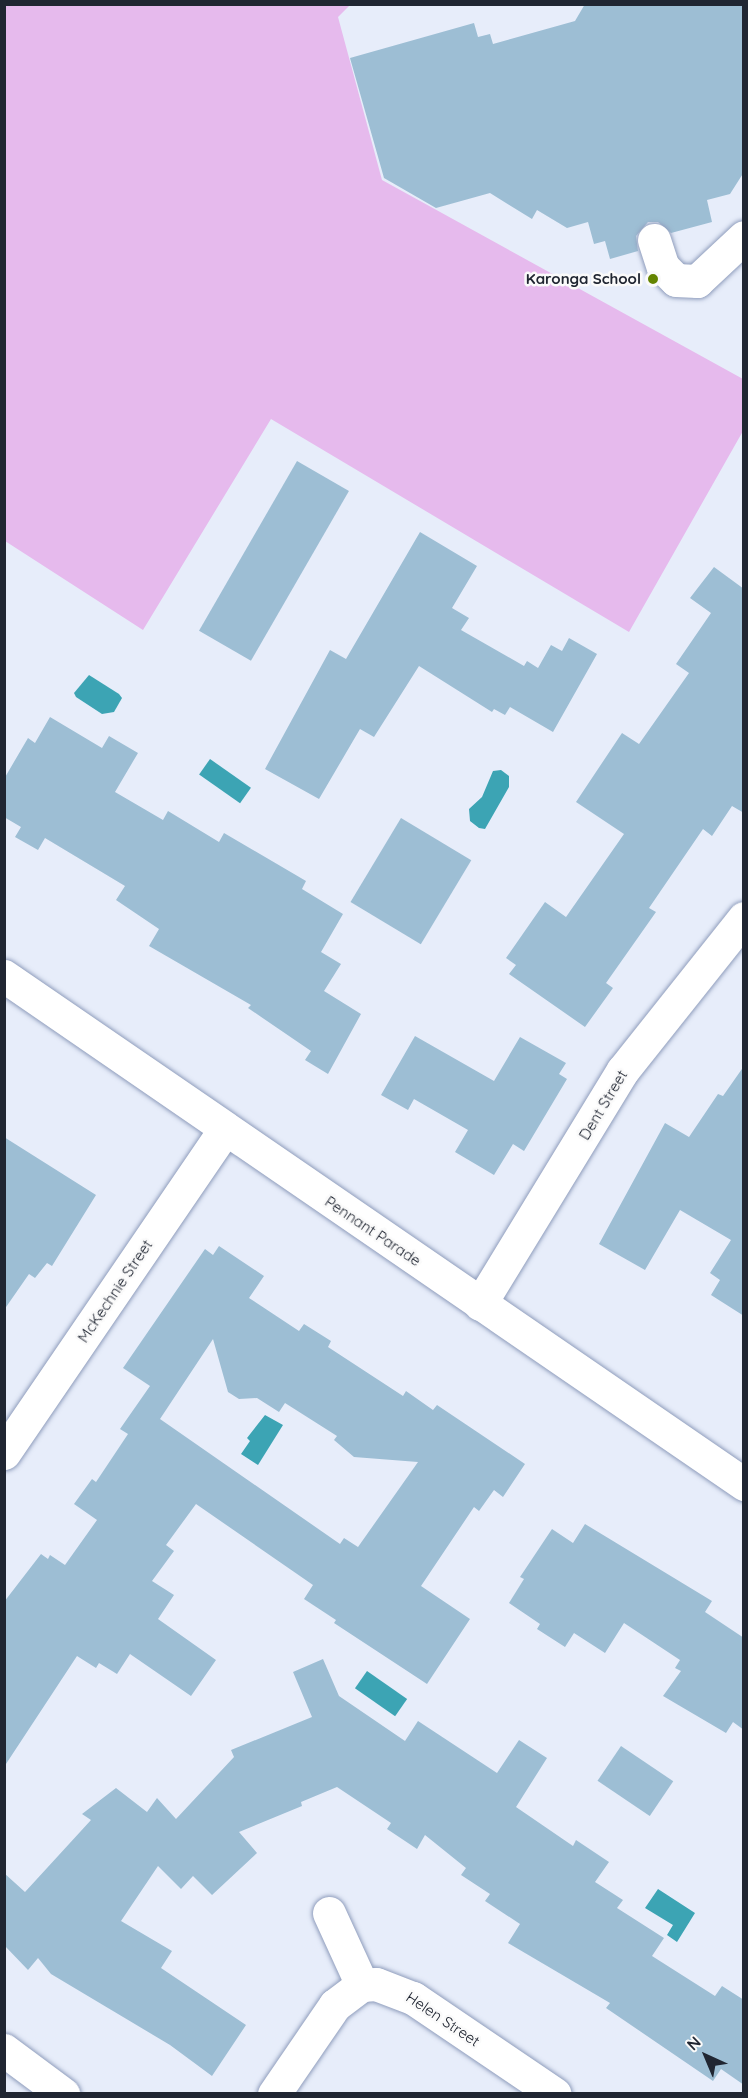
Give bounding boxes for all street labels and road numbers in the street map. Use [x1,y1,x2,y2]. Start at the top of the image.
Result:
street label: Dent Street [575,1067,631,1143]
street label: Pennant Parade [322,1192,424,1270]
street label: McKechnie Street [74,1236,156,1346]
street label: Helen Street [403,1988,483,2050]

